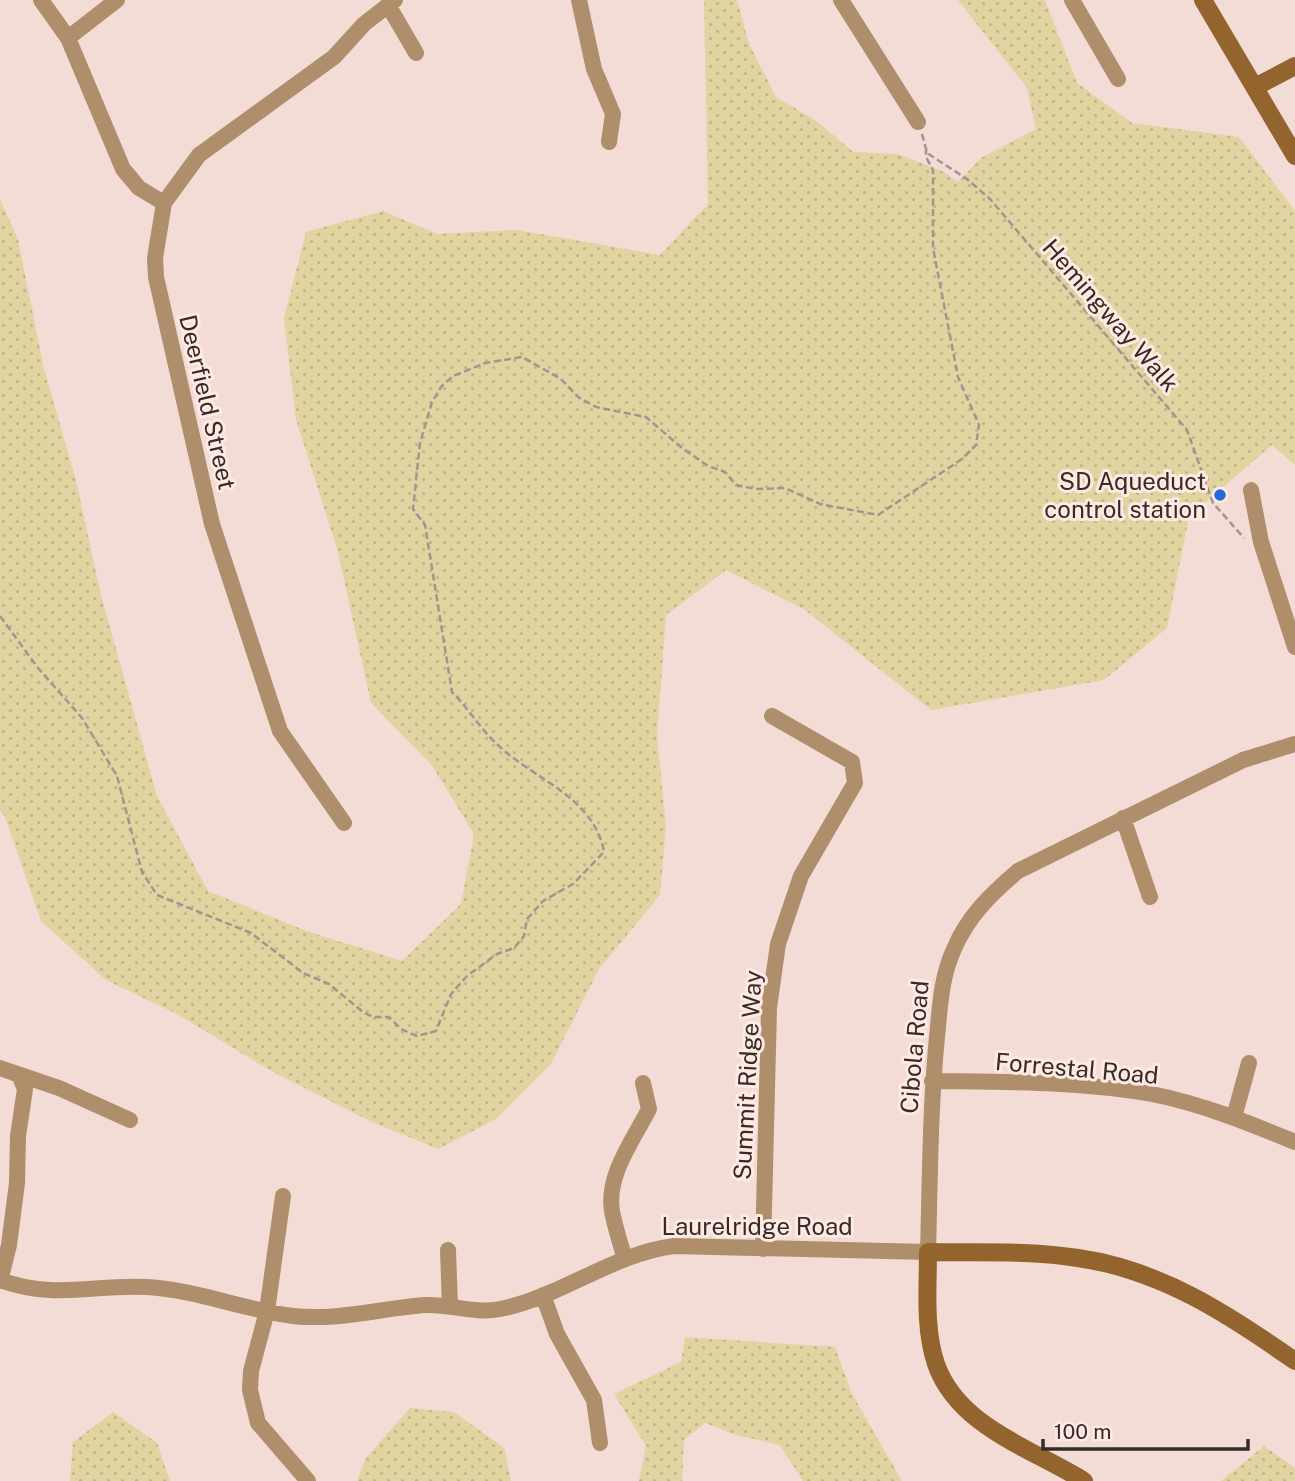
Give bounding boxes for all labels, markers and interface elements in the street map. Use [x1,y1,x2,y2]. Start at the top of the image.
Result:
street label: Hemingway Walk [1037,233,1185,397]
street label: Deerfield Street [174,312,242,492]
place label: SD Aqueduct control station [1044,467,1206,523]
marker: SD Aqueduct control station [1212,487,1228,503]
street label: Summit Ridge Way [728,969,766,1181]
street label: Cibola Road [894,979,934,1115]
street label: Forrestal Road [994,1047,1160,1089]
street label: Laurelridge Road [661,1212,853,1240]
scale bar [1043,1408,1248,1452]
text: 100 m [1054,1419,1111,1444]

